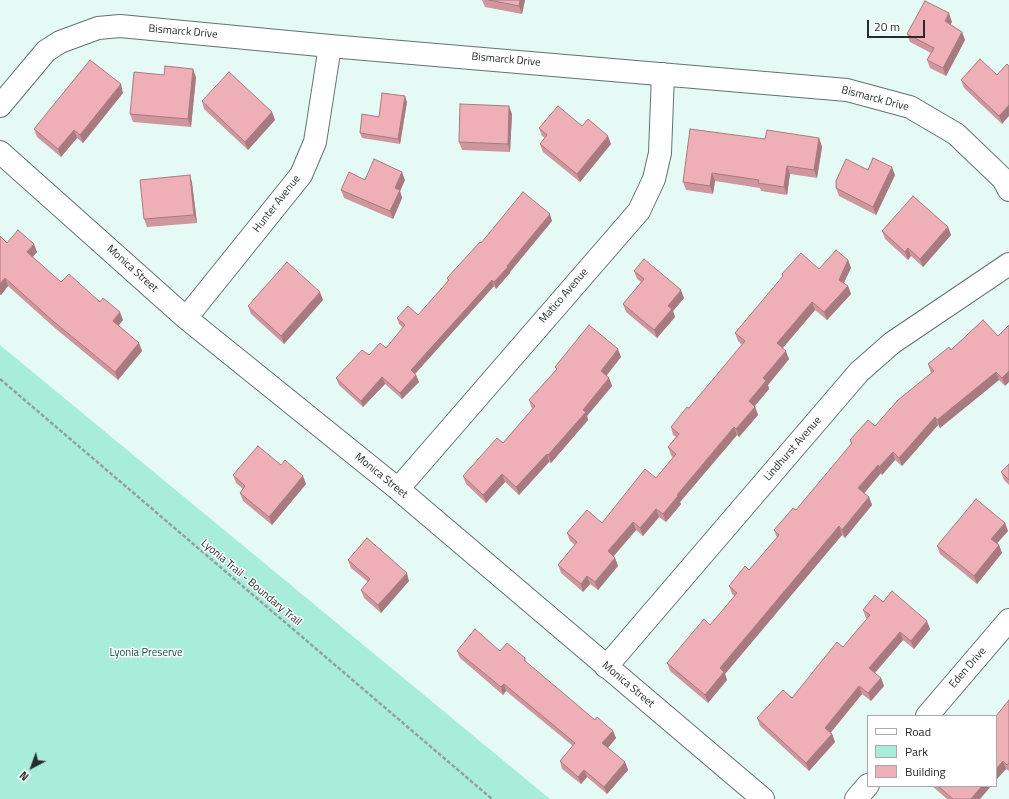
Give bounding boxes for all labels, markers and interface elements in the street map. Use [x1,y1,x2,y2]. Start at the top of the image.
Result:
scale bar [869,12,927,38]
text: 20 m [874,17,900,36]
street label: Bismarck Drive [148,22,218,42]
street label: Bismarck Drive [471,50,541,70]
street label: Bismarck Drive [840,84,910,114]
street label: Hunter Avenue [251,173,303,235]
street label: Monica Street [104,243,160,295]
street label: Matico Avenue [537,266,591,326]
street label: Lindhurst Avenue [762,414,824,484]
street label: Monica Street [352,451,410,501]
street label: Lyonia Trail - Boundary Trail [198,537,304,629]
street label: Eden Drive [947,645,989,691]
park label: Lyonia Preserve [109,646,183,660]
street label: Monica Street [599,659,657,711]
legend [867,715,997,787]
text: Road [905,722,931,741]
text: Park [905,742,928,761]
north arrow [12,747,52,787]
text: Building [905,762,946,781]
text: N [16,768,32,785]

